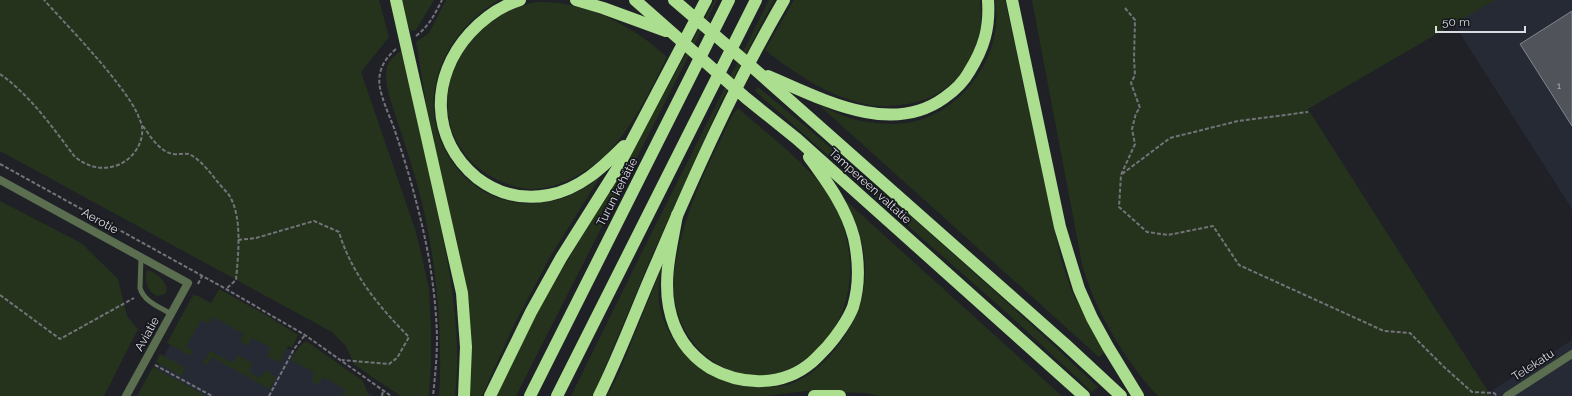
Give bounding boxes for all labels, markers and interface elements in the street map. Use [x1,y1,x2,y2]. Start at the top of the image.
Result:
scale bar [1436,8,1525,34]
text: 50 m [1442,15,1470,29]
house number: 1 [1557,80,1562,91]
street label: Tampereen valtatie [826,145,914,227]
street label: Turun kehätie [594,155,640,229]
street label: Aerotie [79,205,121,237]
street label: Aviatie [132,314,162,354]
street label: Telekatu [1509,346,1557,384]

